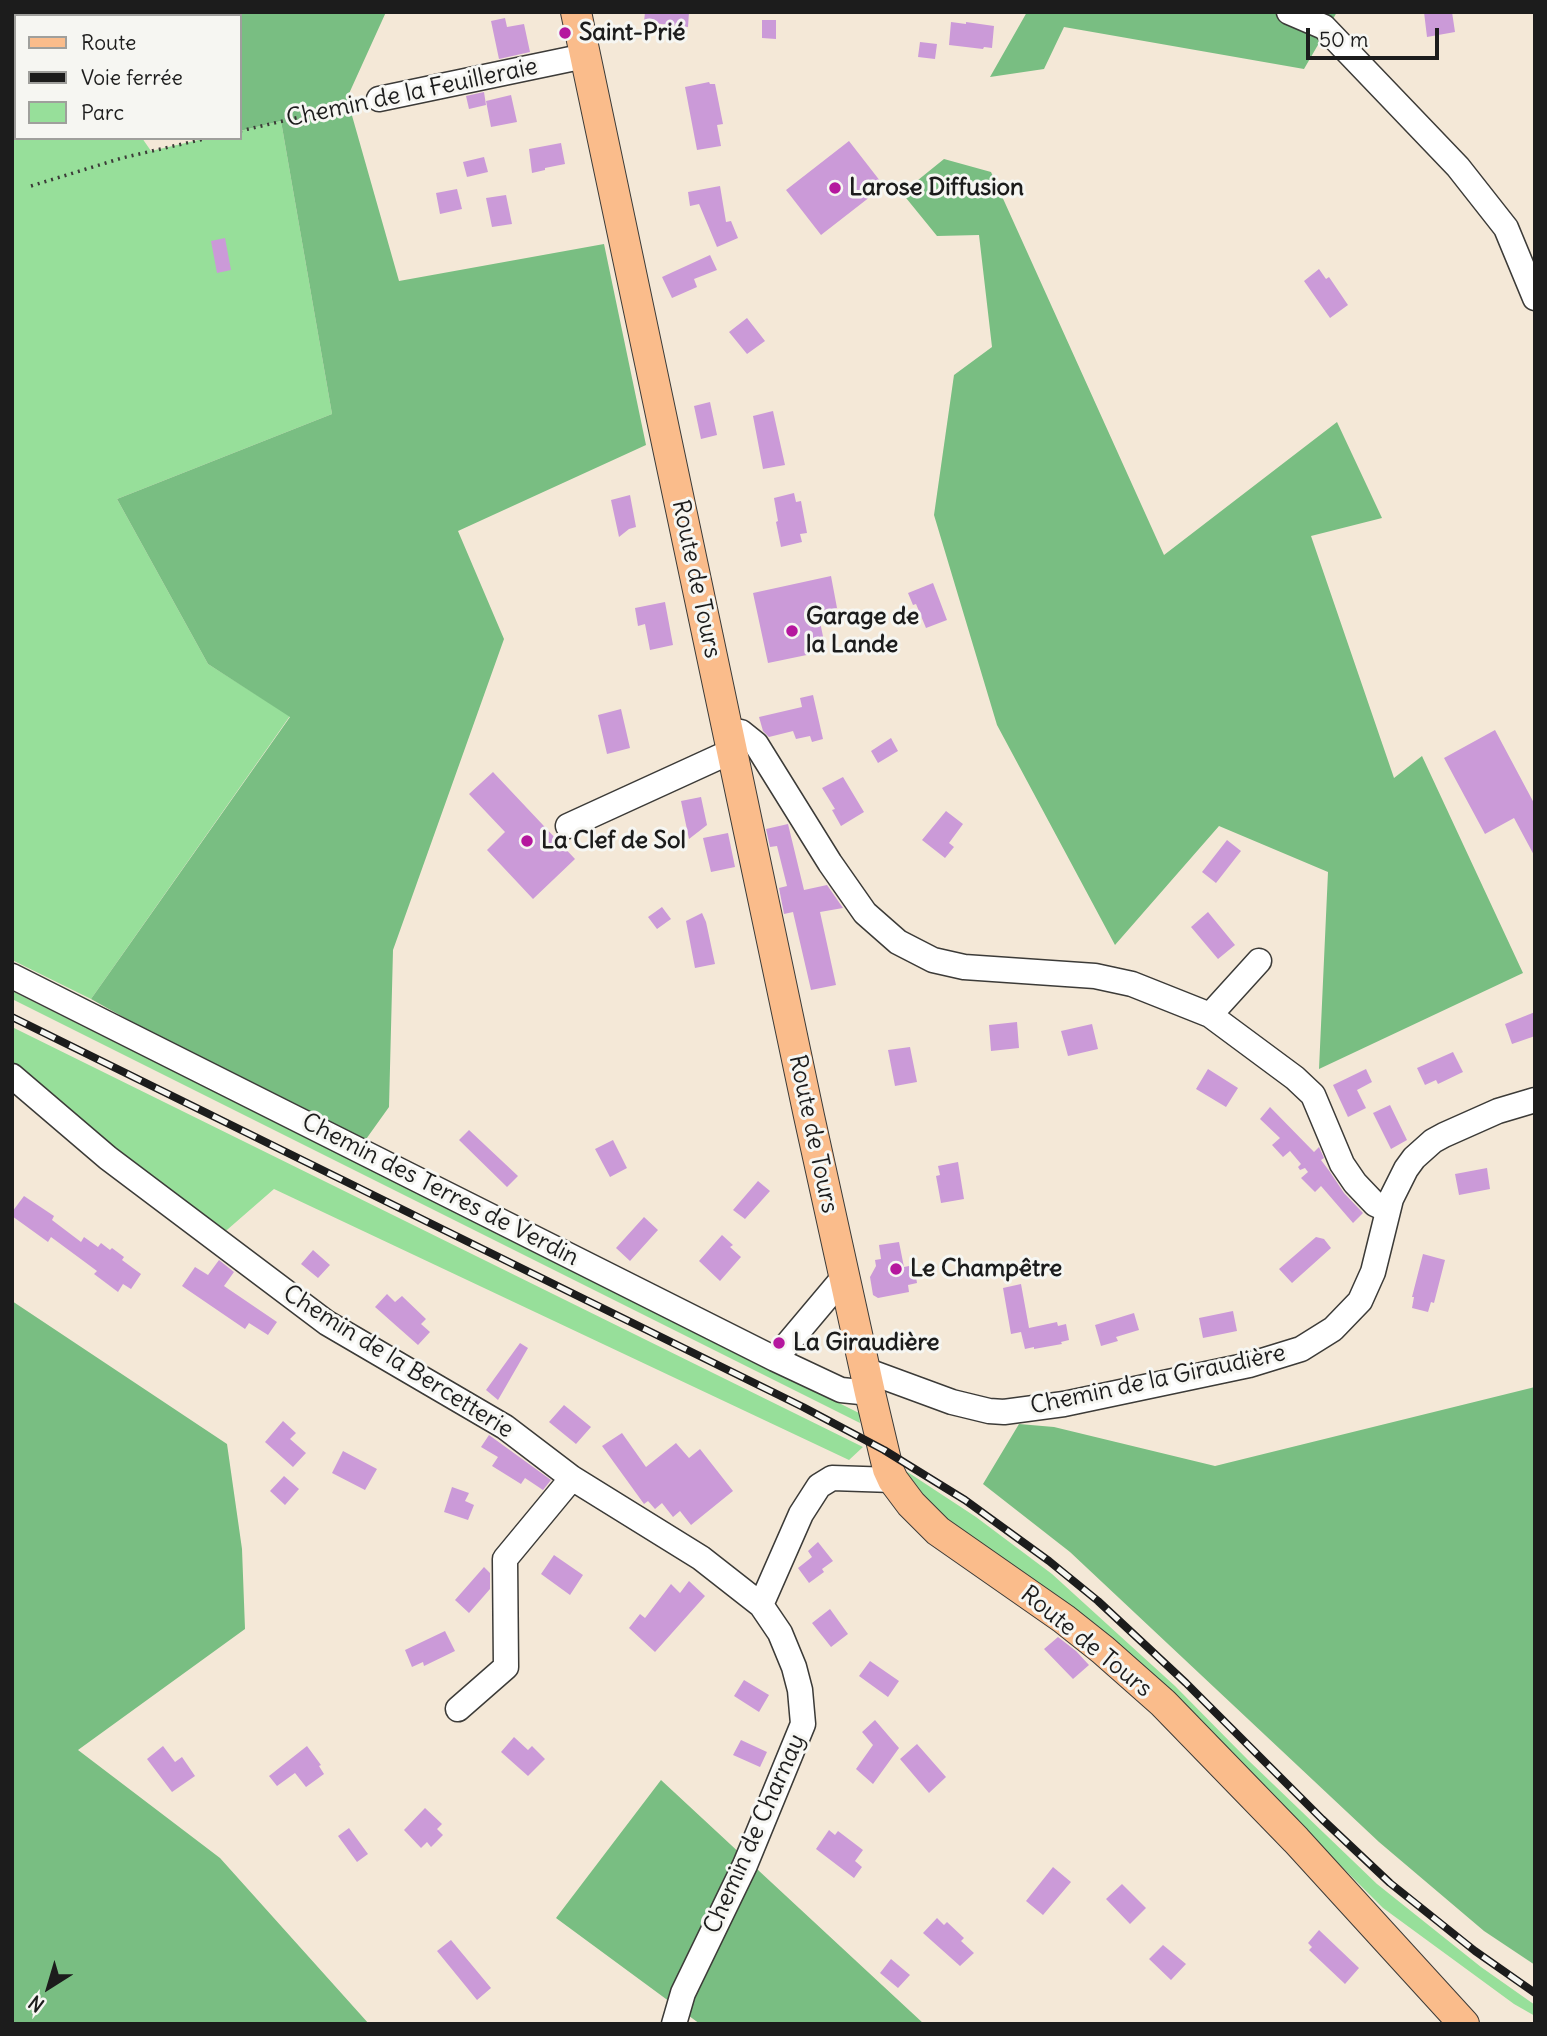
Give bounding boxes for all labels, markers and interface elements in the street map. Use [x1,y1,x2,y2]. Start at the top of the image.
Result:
legend [14,14,242,140]
scale bar [1309,14,1442,58]
place label: Saint-Prié [579,19,685,47]
marker: Saint-Prié [557,25,573,41]
text: 50 m [1319,26,1368,53]
text: Route [81,29,136,56]
street label: Chemin de la Feuilleraie [284,52,540,134]
text: Voie ferrée [81,64,183,91]
text: Parc [81,99,124,126]
place label: Larose Diffusion [849,174,1024,202]
marker: Larose Diffusion [827,180,843,196]
street label: Route de Tours [665,497,727,661]
place label: Garage de la Lande [806,603,919,659]
marker: Garage de la Lande [784,623,800,639]
place label: La Clef de Sol [541,827,686,855]
marker: La Clef de Sol [519,833,535,849]
street label: Route de Tours [782,1052,844,1216]
street label: Chemin des Terres de Verdin [297,1107,583,1273]
place label: Le Champêtre [910,1255,1062,1283]
marker: Le Champêtre [888,1261,904,1277]
street label: Chemin de la Bercetterie [278,1279,518,1445]
place label: La Giraudière [793,1329,939,1357]
marker: La Giraudière [771,1335,787,1351]
street label: Chemin de la Giraudière [1028,1339,1288,1421]
street label: Route de Tours [1014,1580,1158,1704]
street label: Chemin de Charnay [698,1730,812,1938]
north arrow [14,1952,84,2022]
text: N [24,1990,49,2017]

